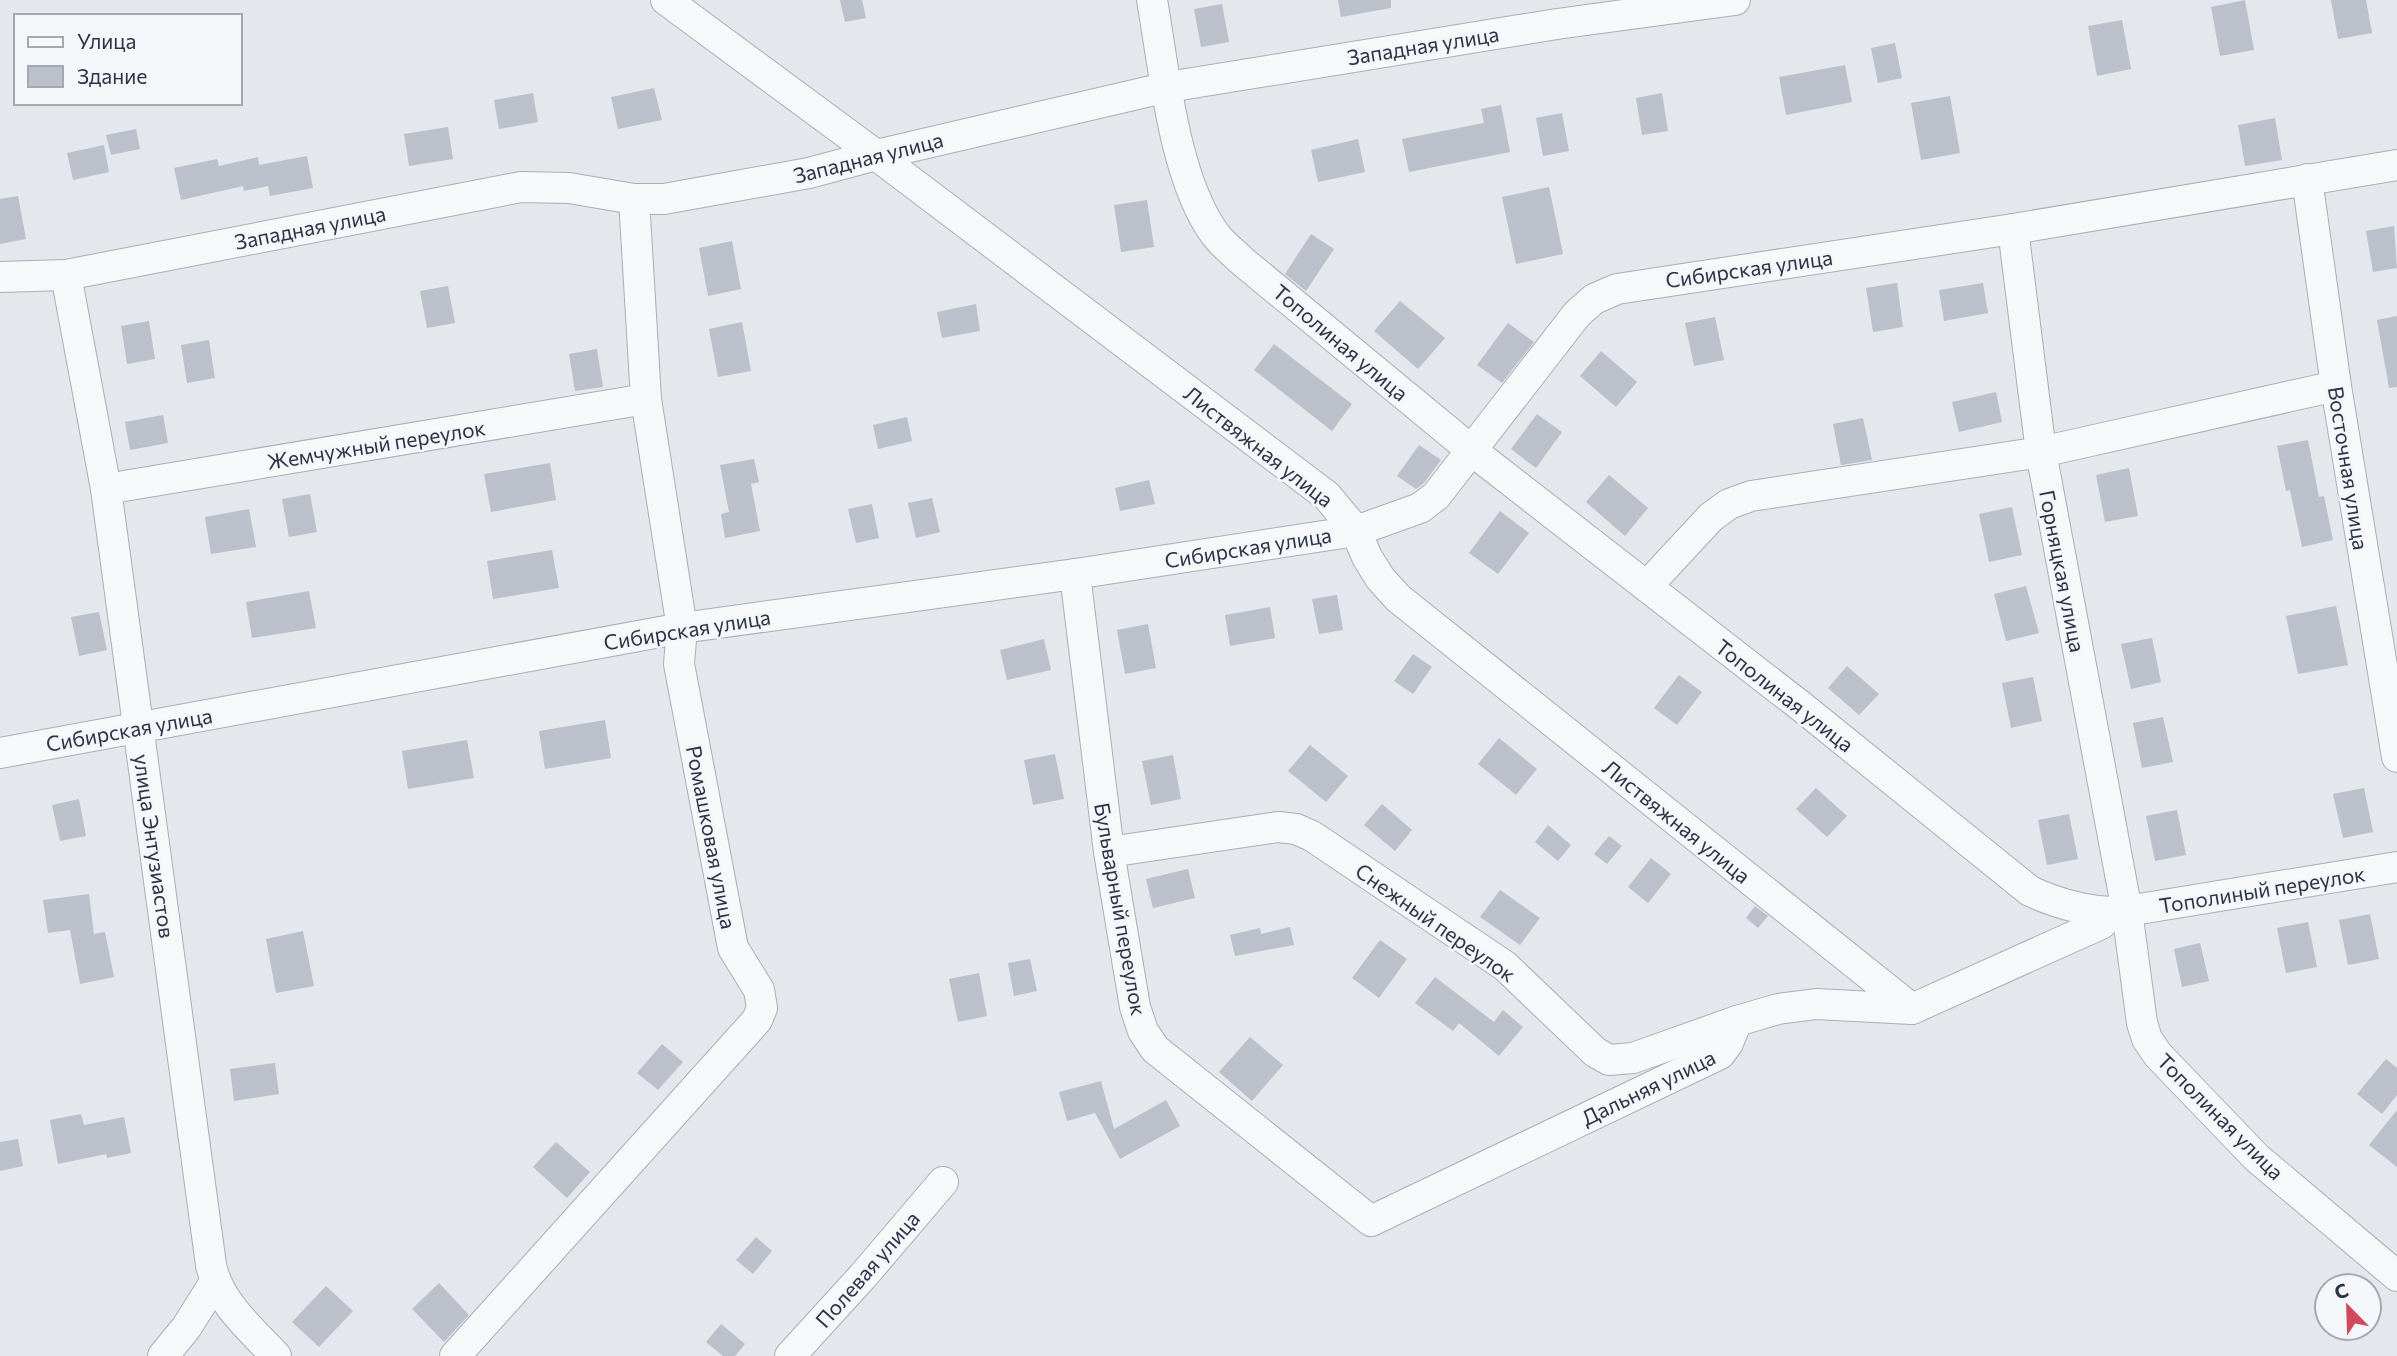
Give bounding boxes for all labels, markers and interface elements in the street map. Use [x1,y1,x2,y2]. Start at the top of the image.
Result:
legend [14,14,242,105]
street label: Западная улица [1345,21,1501,69]
text: Улица [77,28,136,53]
text: Здание [77,63,147,88]
street label: Западная улица [791,126,945,188]
street label: Западная улица [232,200,388,254]
street label: Сибирская улица [1664,244,1834,292]
street label: Тополиная улица [1269,278,1413,406]
street label: Листвяжная улица [1179,380,1339,512]
street label: Восточная улица [2324,384,2374,552]
street label: Жемчужный переулок [265,414,487,474]
street label: Горняцкая улица [2035,488,2091,654]
street label: Сибирская улица [1163,521,1333,573]
street label: Сибирская улица [602,603,772,655]
street label: Тополиная улица [1711,633,1859,757]
street label: Сибирская улица [44,702,214,756]
street label: Ромашковая улица [682,743,742,931]
street label: улица Энтузиастов [130,752,180,940]
street label: Листвяжная улица [1598,754,1756,888]
street label: Бульварный переулок [1090,801,1152,1017]
street label: Снежный переулок [1351,857,1521,987]
street label: Тополиный переулок [2157,860,2367,918]
street label: Дальняя улица [1577,1044,1719,1130]
street label: Тополиная улица [2153,1048,2289,1184]
street label: Полевая улица [810,1206,924,1332]
north arrow [2313,1272,2383,1342]
text: С [2331,1278,2352,1304]

